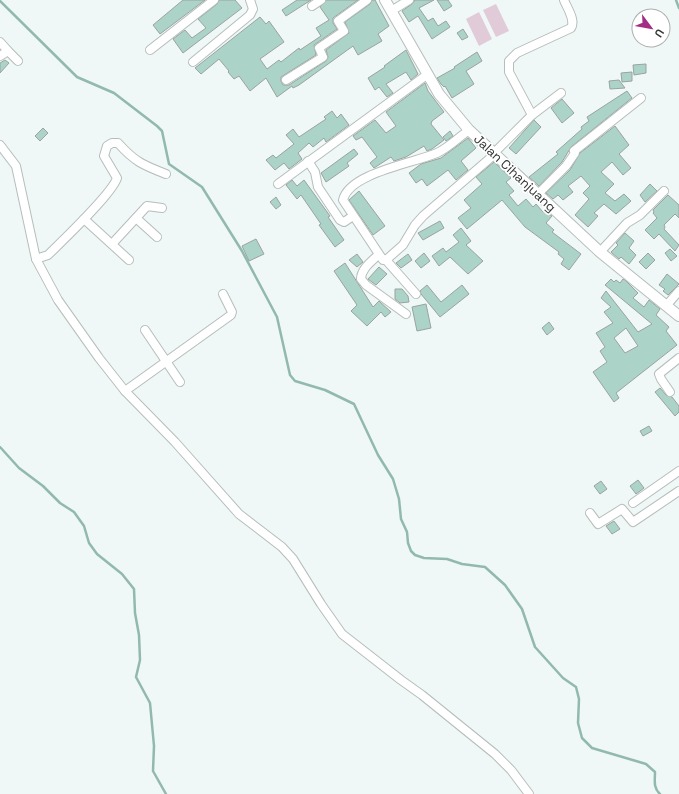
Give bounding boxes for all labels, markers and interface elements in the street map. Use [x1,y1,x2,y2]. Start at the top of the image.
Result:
north arrow [631,8,671,48]
text: U [652,26,667,40]
street label: Jalan Cihanjuang [470,130,560,216]

